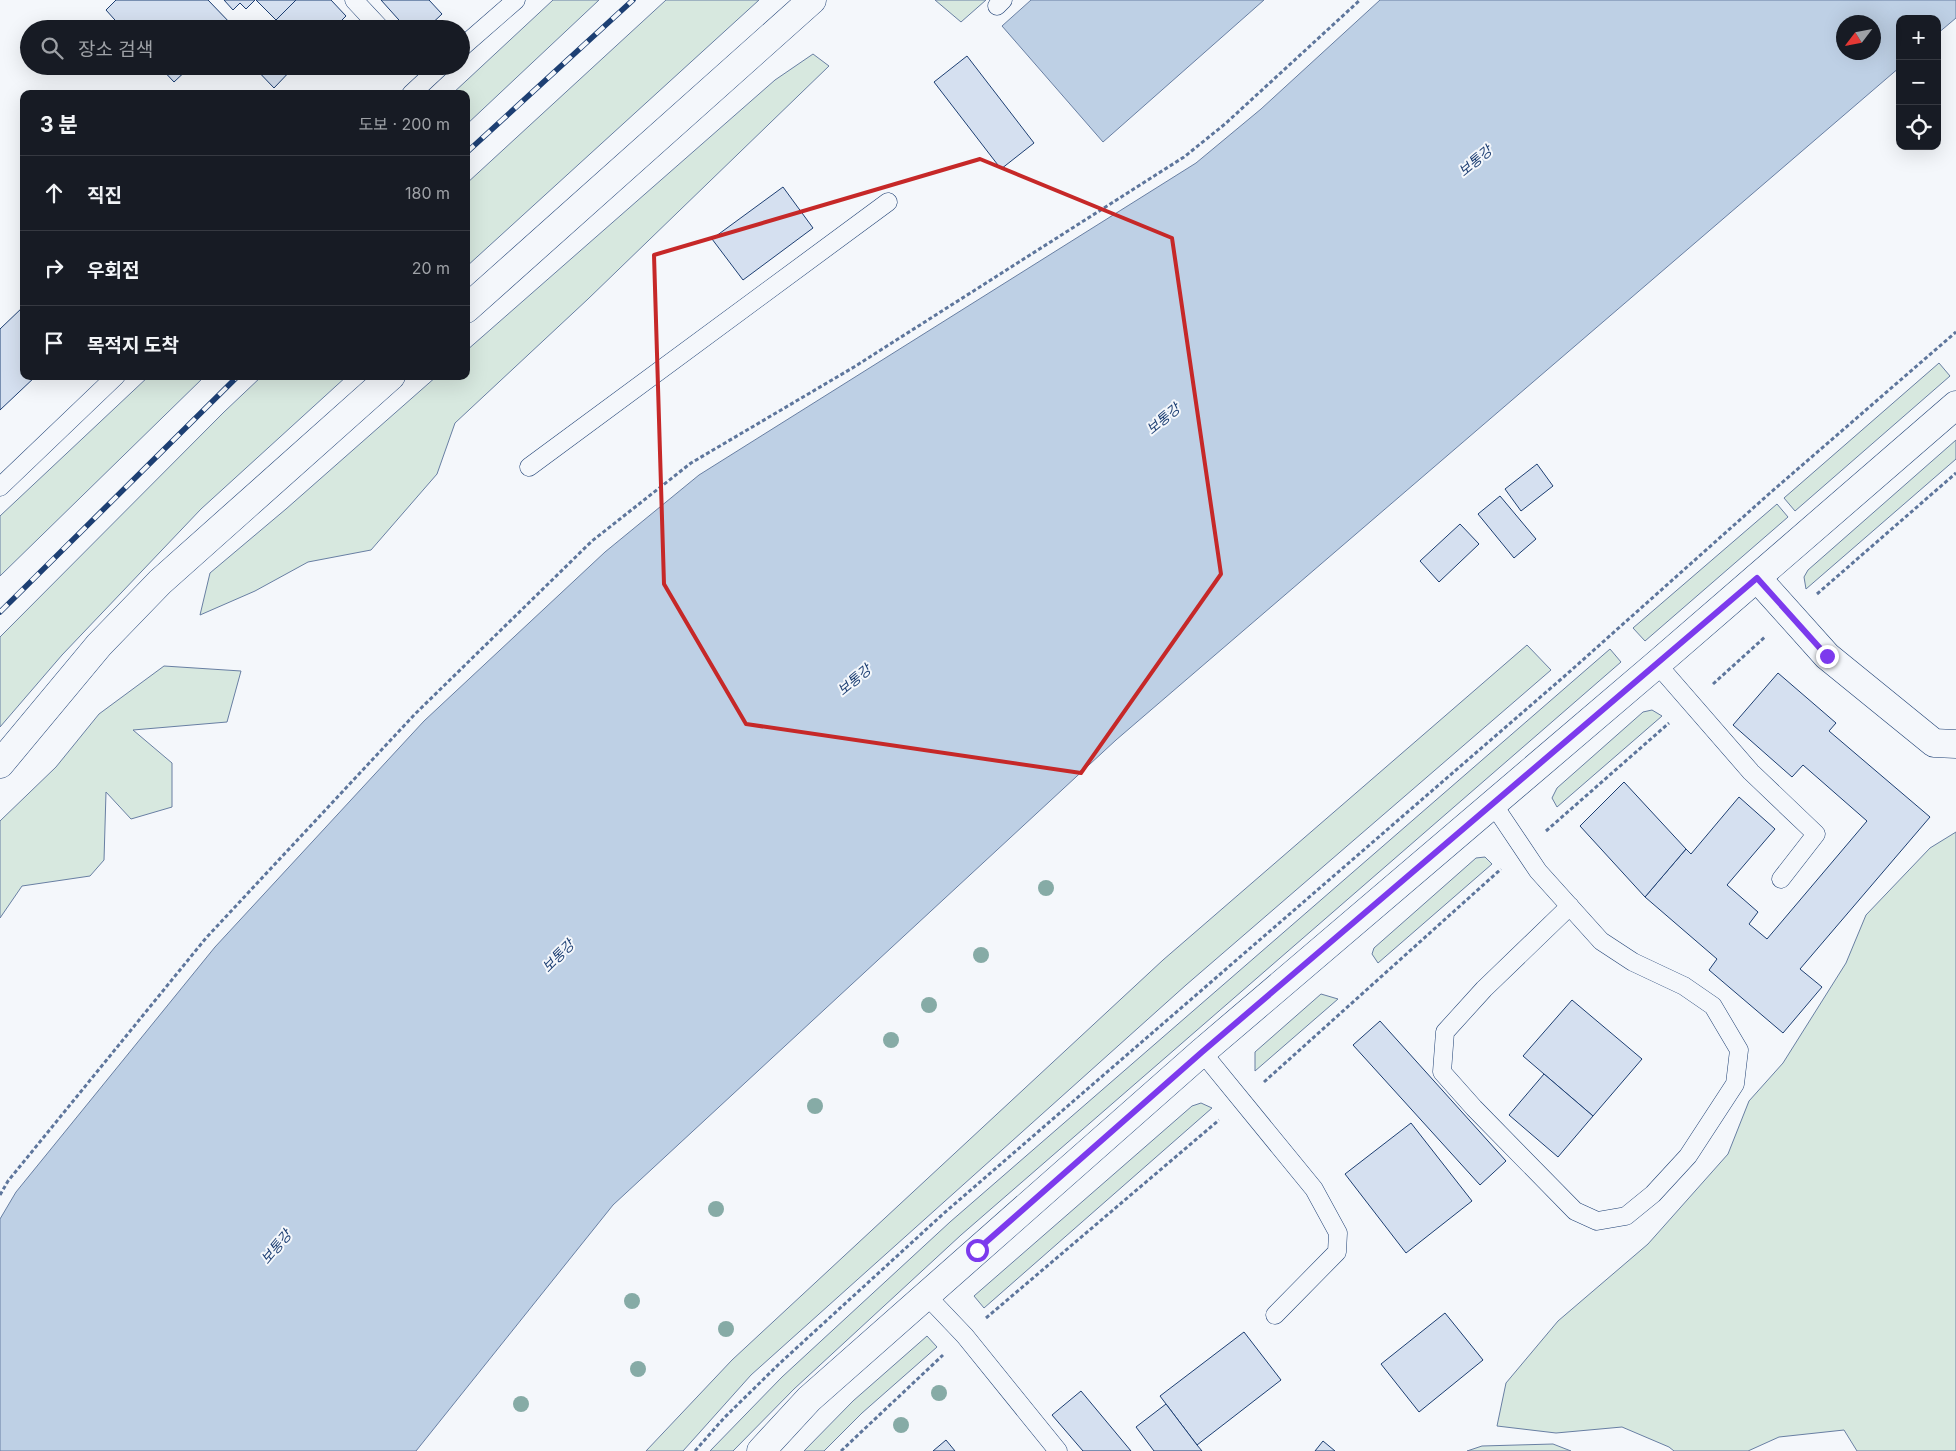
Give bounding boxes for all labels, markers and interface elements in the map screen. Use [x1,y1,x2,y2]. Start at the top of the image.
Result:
north arrow [1836,15,1881,60]
map controls [1896,15,1941,150]
button: + [1896,15,1941,60]
search box [20,20,470,75]
icon: search [38,34,66,62]
text: 장소 검색 [78,38,153,61]
button: − [1896,60,1941,105]
button: locate [1896,105,1941,150]
text: 3 분 [40,112,78,137]
text: 도보 · 200 m [358,114,450,134]
water label: 보통강 [1454,140,1497,180]
icon: ahead [40,179,68,207]
text: 180 m [405,183,450,203]
text: 직진 [87,184,122,207]
icon: right [40,254,68,282]
text: 20 m [412,258,450,278]
text: 우회전 [87,259,139,282]
icon: arrive [40,329,68,357]
text: 목적지 도착 [87,334,179,357]
water label: 보통강 [1142,398,1185,438]
route end [1816,645,1839,668]
water label: 보통강 [833,659,876,699]
water label: 보통강 [538,934,579,975]
water label: 보통강 [257,1225,296,1267]
route start [966,1239,989,1262]

